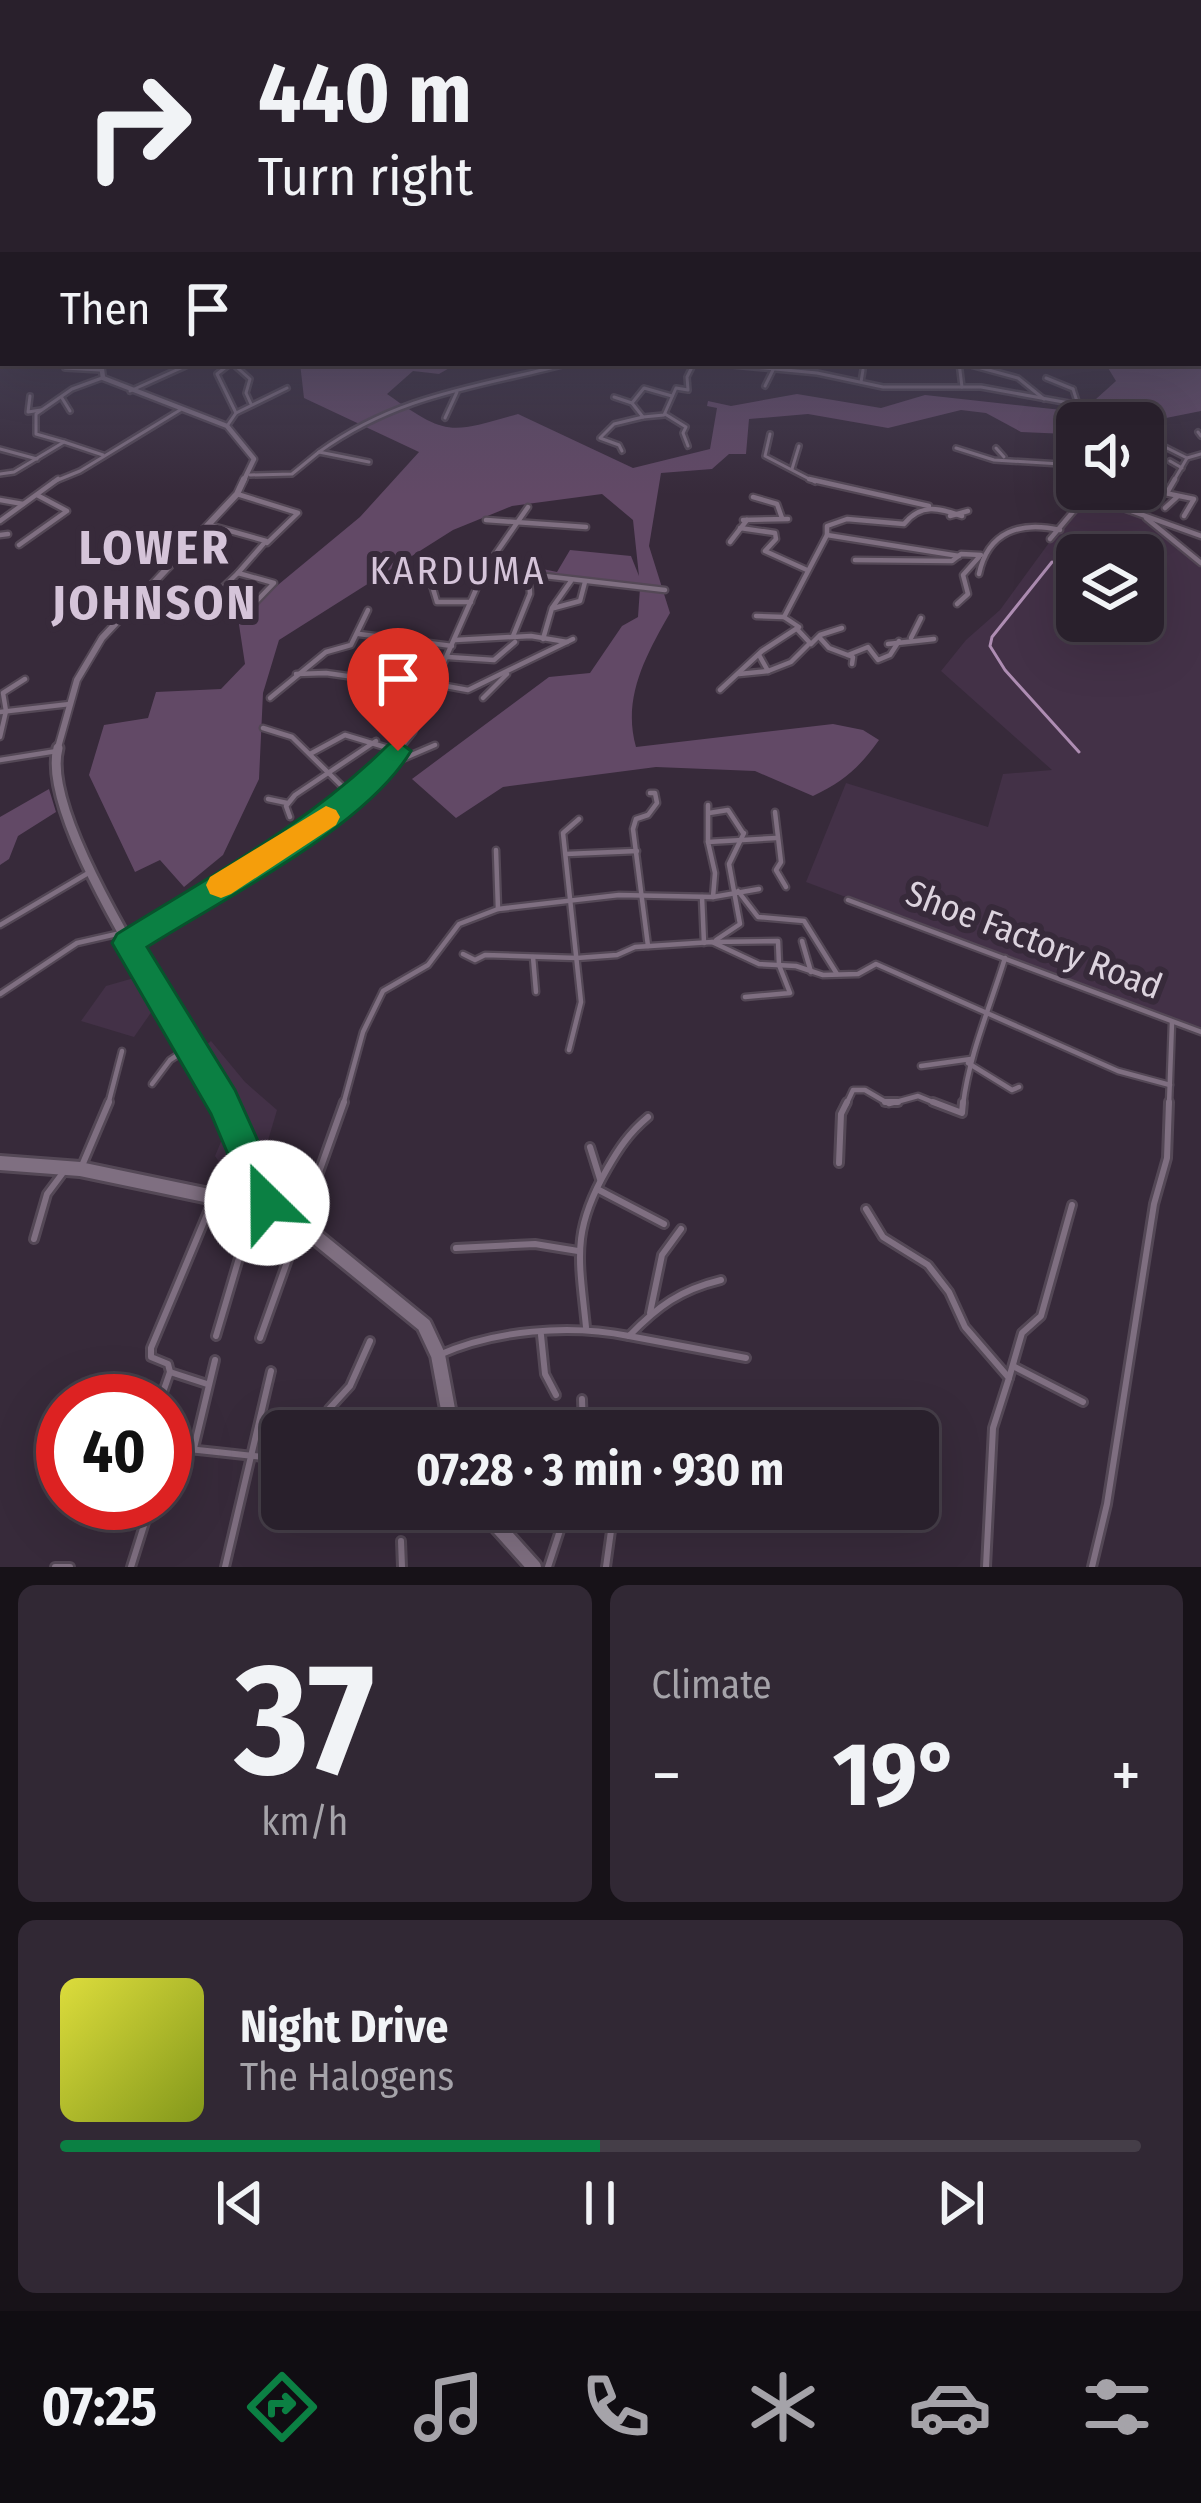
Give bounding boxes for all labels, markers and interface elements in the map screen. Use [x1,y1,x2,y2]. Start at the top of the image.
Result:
text: 440 m [258,43,472,144]
icon: right [60,48,216,204]
text: Turn right [258,145,473,209]
icon: arrive [175,276,241,342]
text: Then [60,282,151,336]
map controls [1056,402,1164,642]
button: sound [1056,402,1164,510]
district label: LOWER JOHNSON [51,519,258,632]
button: layers [1056,534,1164,642]
district label: KARDUMA [369,548,547,594]
pin [347,628,449,751]
icon: arrive [365,646,431,712]
street label: Shoe Factory Road [900,871,1168,1009]
position arrow [204,1140,330,1266]
speed limit sign: 40 [36,1374,192,1530]
text: 07:28 · 3 min · 930 m [416,1443,784,1497]
text: 37 [235,1627,374,1814]
text: Climate [652,1662,772,1708]
text: 19° [833,1721,959,1829]
text: − [652,1736,681,1815]
text: + [1111,1736,1141,1815]
text: km/h [261,1799,348,1845]
text: Night Drive [240,2000,448,2054]
text: The Halogens [240,2054,454,2100]
icon: previous [207,2170,273,2236]
icon: pause [567,2170,633,2236]
icon: next [928,2170,994,2236]
icon: directions [240,2365,324,2449]
icon: music [407,2365,491,2449]
icon: phone [574,2365,658,2449]
icon: climate [741,2365,825,2449]
icon: car [908,2365,992,2449]
icon: filters [1075,2365,1159,2449]
text: 07:25 [42,2375,157,2439]

